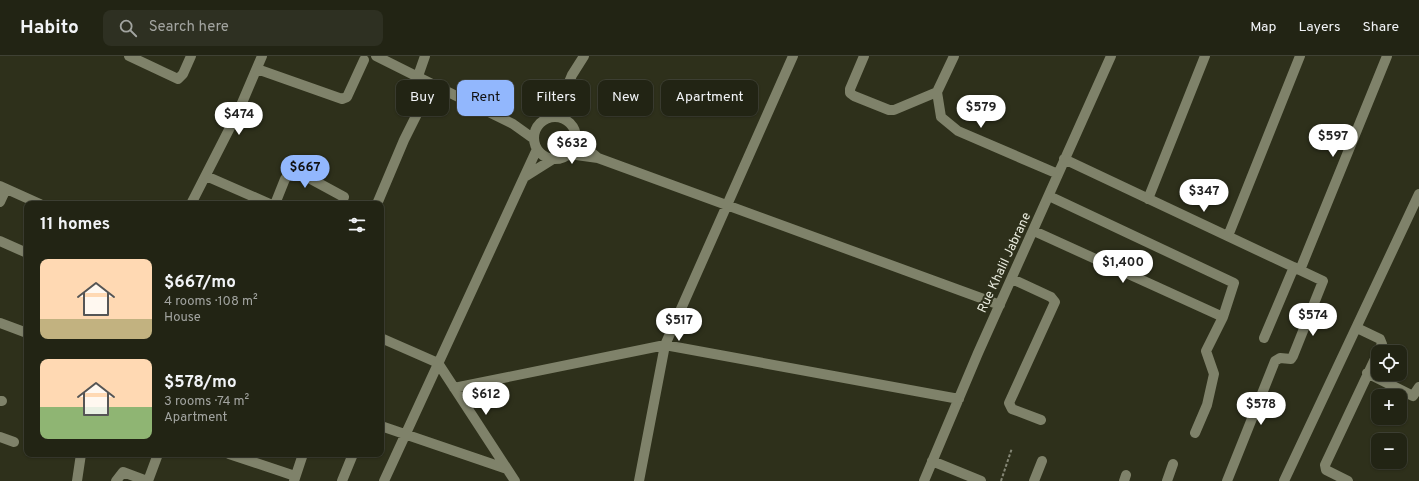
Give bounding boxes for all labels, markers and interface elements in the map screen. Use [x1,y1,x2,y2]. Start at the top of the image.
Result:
search box [103,10,383,46]
text: Habito [20,16,79,40]
icon: search [117,17,139,39]
text: Search here [149,18,229,37]
text: Map [1250,19,1276,36]
text: Layers [1298,19,1340,36]
text: Share [1362,19,1399,36]
chip: Buy [396,80,449,116]
chip: Rent [457,80,514,116]
chip: Filters [522,80,590,116]
chip: New [598,80,653,116]
chip: Apartment [661,80,758,116]
pin: $579 [957,95,1005,129]
text: $579 [966,100,996,116]
pin: $474 [215,102,263,136]
text: $474 [224,107,254,123]
pin: $597 [1309,124,1357,158]
text: $597 [1318,129,1348,145]
pin: $632 [548,131,596,165]
text: $632 [556,136,588,152]
pin: $667 [281,155,329,189]
text: $667 [290,160,320,176]
pin: $347 [1180,179,1228,213]
text: $347 [1189,184,1219,200]
street label: Rue Khalil Jabrane [975,210,1035,316]
text: 11 homes [40,214,110,236]
icon: filters [346,214,368,236]
pin: $1,400 [1090,250,1156,284]
text: $1,400 [1102,255,1144,271]
text: $667/mo [164,272,236,294]
icon: home [72,275,120,323]
text: 4 rooms · 108 m² [164,294,258,310]
pin: $574 [1289,303,1337,337]
pin: $517 [655,308,703,342]
text: $574 [1298,308,1328,324]
text: House [164,310,201,326]
text: $517 [665,313,693,329]
map controls [1371,345,1407,469]
button: locate [1371,345,1407,381]
text: $578/mo [164,372,237,394]
icon: home [72,375,120,423]
pin: $612 [462,382,510,416]
text: $612 [472,387,500,403]
button: + [1371,389,1407,425]
pin: $578 [1237,392,1285,426]
text: 3 rooms · 74 m² [164,394,249,410]
text: $578 [1246,397,1276,413]
text: Apartment [164,410,227,426]
button: − [1371,433,1407,469]

